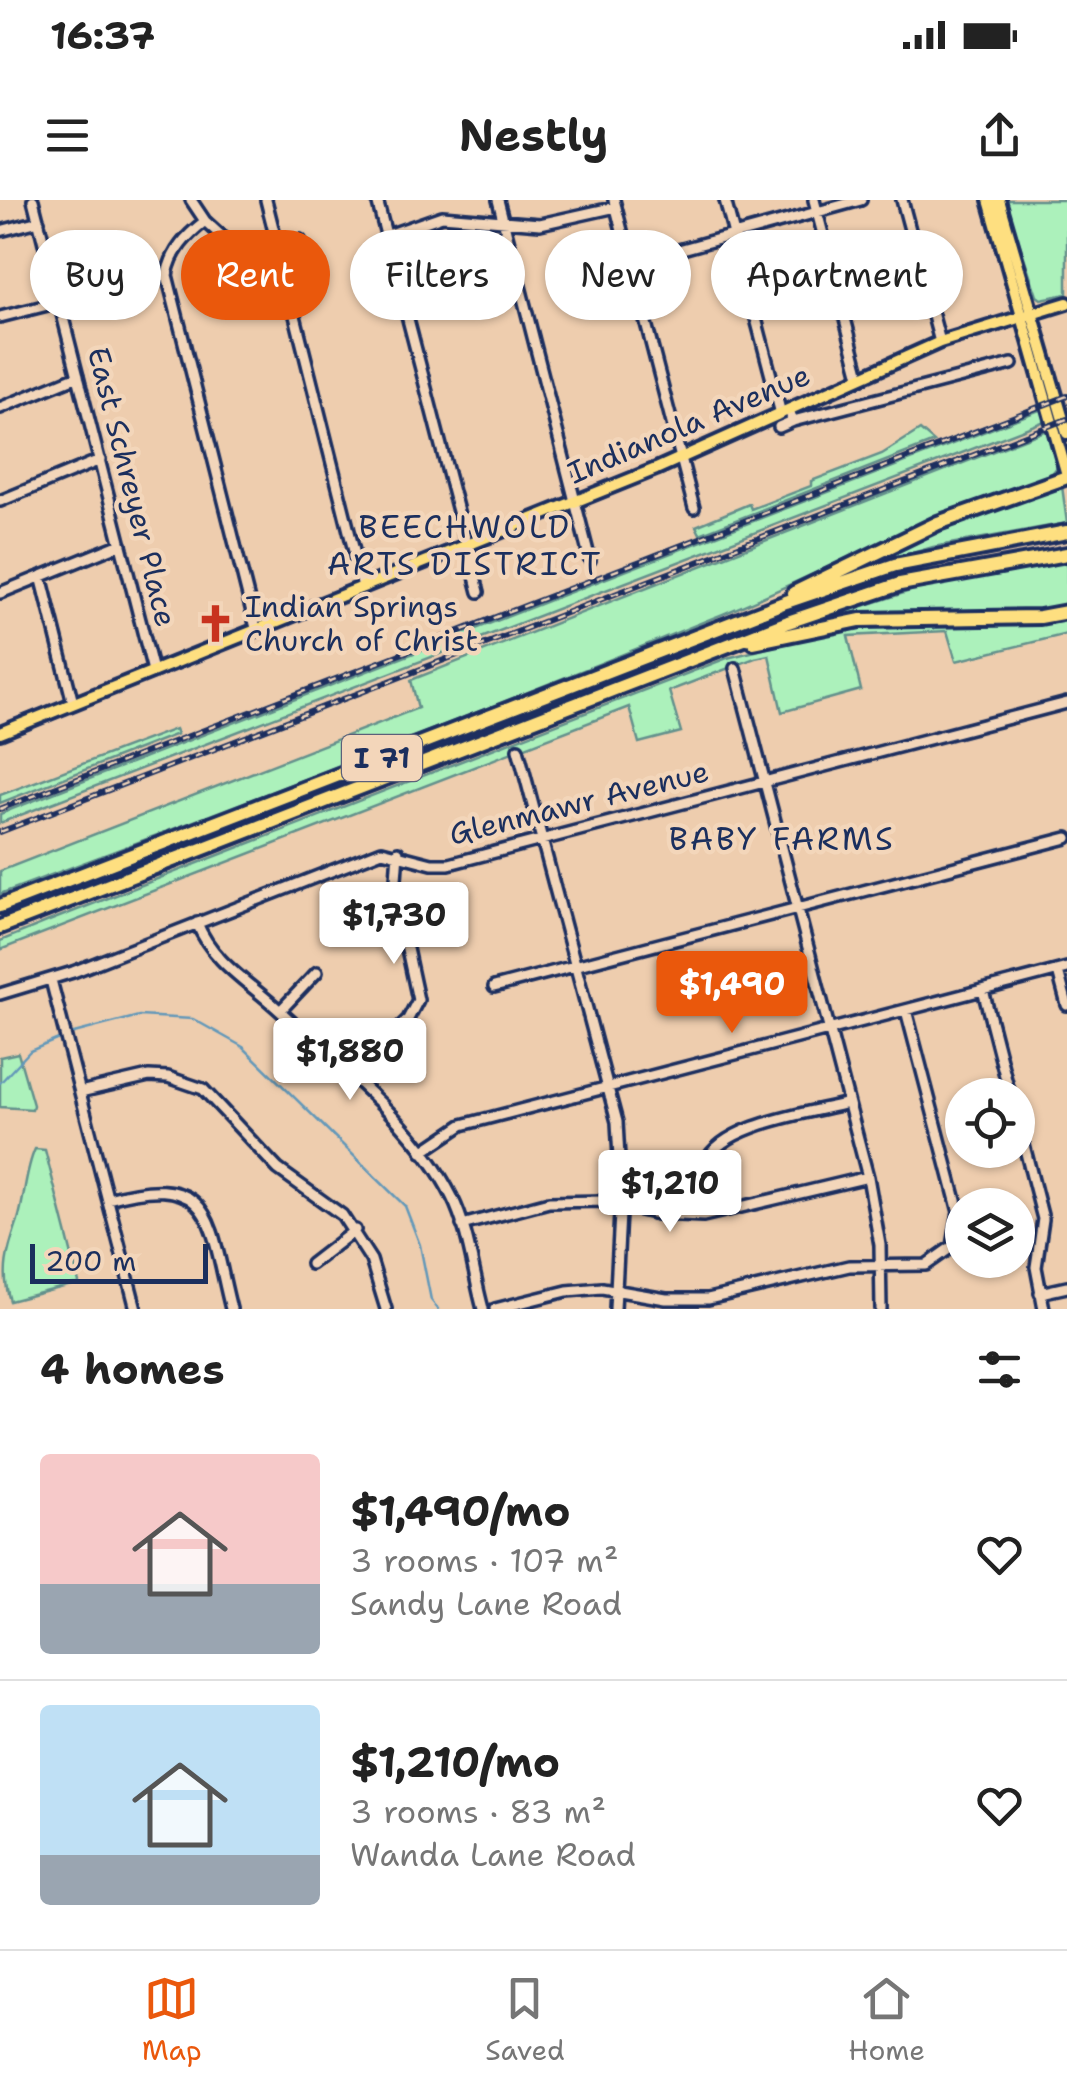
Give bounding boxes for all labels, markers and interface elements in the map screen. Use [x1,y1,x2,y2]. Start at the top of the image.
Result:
text: 16:37 [50,10,155,61]
text: Nestly [459,105,608,165]
icon: menu [40,108,95,163]
icon: share [972,108,1027,163]
chip: Buy [30,230,161,320]
chip: Rent [181,230,330,320]
chip: Filters [350,230,525,320]
chip: New [545,230,691,320]
chip: Apartment [711,230,963,320]
street label: East Schreyer Place [78,343,187,631]
street label: Indianola Avenue [561,354,816,493]
district label: BEECHWOLD ARTS DISTRICT [327,505,603,585]
place label: Indian Springs Church of Christ [245,586,478,661]
church icon: Indian Springs Church of Christ [194,603,236,645]
road number: I 71 [342,735,422,781]
street label: Glenmawr Avenue [445,750,713,855]
district label: BABY FARMS [669,817,895,860]
pin: $1,730 [313,882,475,967]
text: $1,730 [341,893,447,936]
pin: $1,490 [651,951,813,1036]
text: $1,490 [678,962,786,1005]
pin: $1,880 [269,1018,431,1103]
text: $1,880 [295,1029,405,1072]
map controls [945,1078,1035,1278]
button: locate [945,1078,1035,1168]
pin: $1,210 [589,1150,751,1235]
text: $1,210 [620,1161,720,1204]
button: layers [945,1188,1035,1278]
scale bar [30,1239,208,1284]
text: 200 m [45,1242,136,1280]
text: 4 homes [40,1341,225,1397]
icon: filters [972,1342,1027,1397]
text: $1,490/mo [350,1483,570,1539]
icon: home [120,1494,240,1614]
icon: heart [972,1527,1027,1582]
text: 3 rooms · 107 m² [350,1539,618,1582]
text: Sandy Lane Road [350,1582,622,1625]
text: $1,210/mo [350,1734,560,1790]
icon: home [120,1745,240,1865]
icon: heart [972,1778,1027,1833]
text: 3 rooms · 83 m² [350,1790,606,1833]
text: Wanda Lane Road [350,1833,636,1876]
tab: Map [142,1971,202,2069]
tab: Saved [485,1971,565,2069]
tab: Home [848,1971,925,2069]

